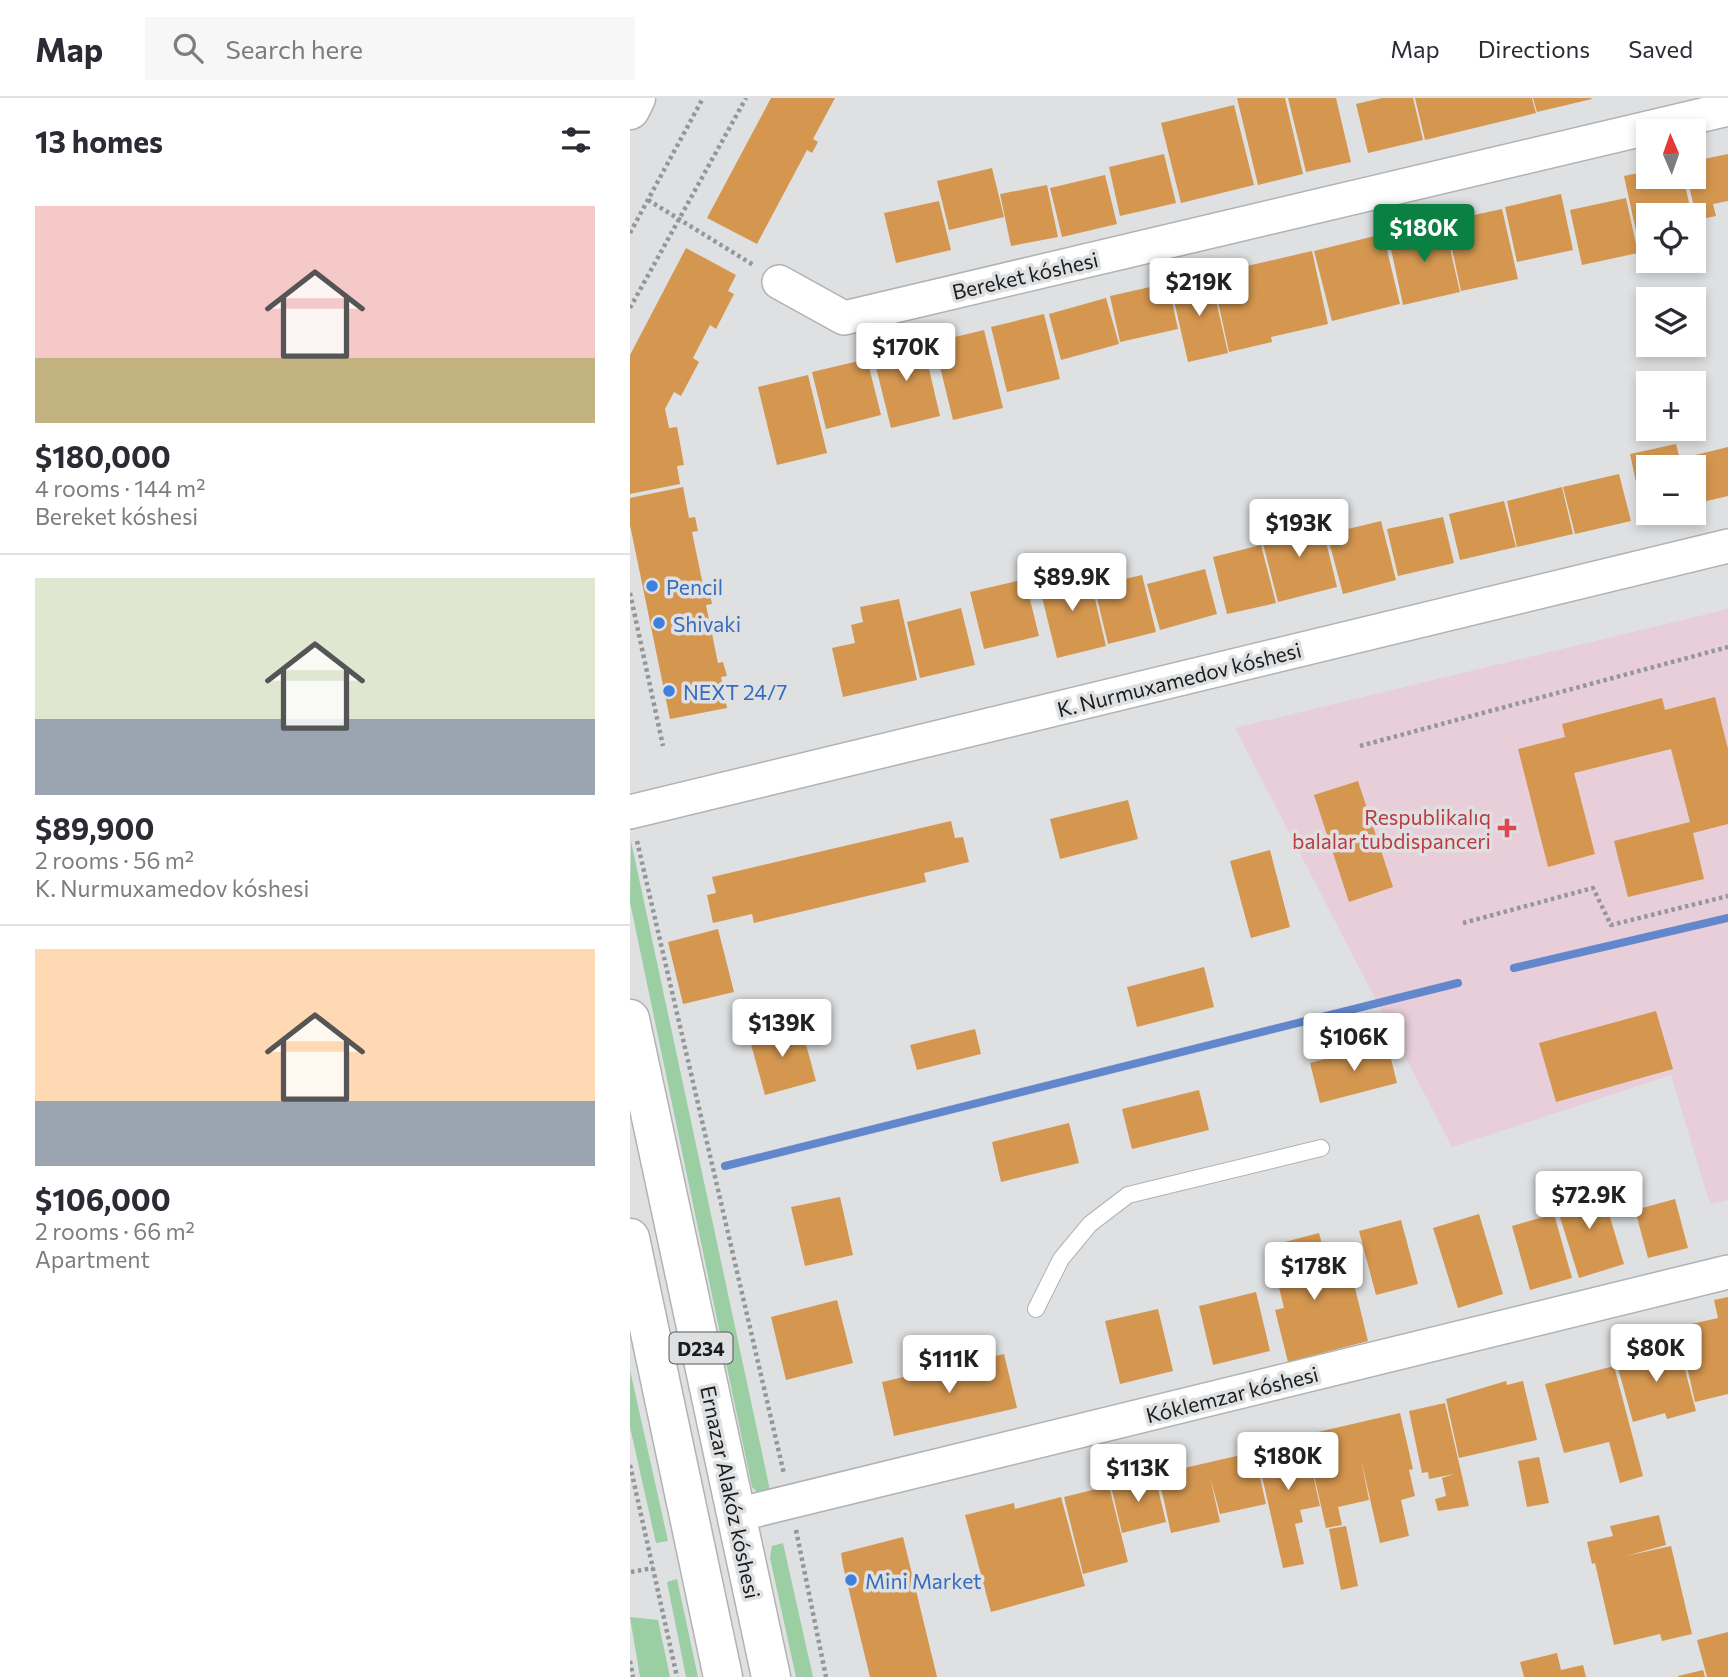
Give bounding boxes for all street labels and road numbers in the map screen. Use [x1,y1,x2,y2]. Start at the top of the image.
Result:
street label: Bereket kóshesi [950,246,1100,304]
street label: K. Nurmuxamedov kóshesi [1054,637,1304,721]
road number: D234 [670,1332,732,1364]
street label: Kóklemzar kóshesi [1143,1360,1321,1428]
street label: Ernazar Alakóz kóshesi [696,1383,766,1601]

